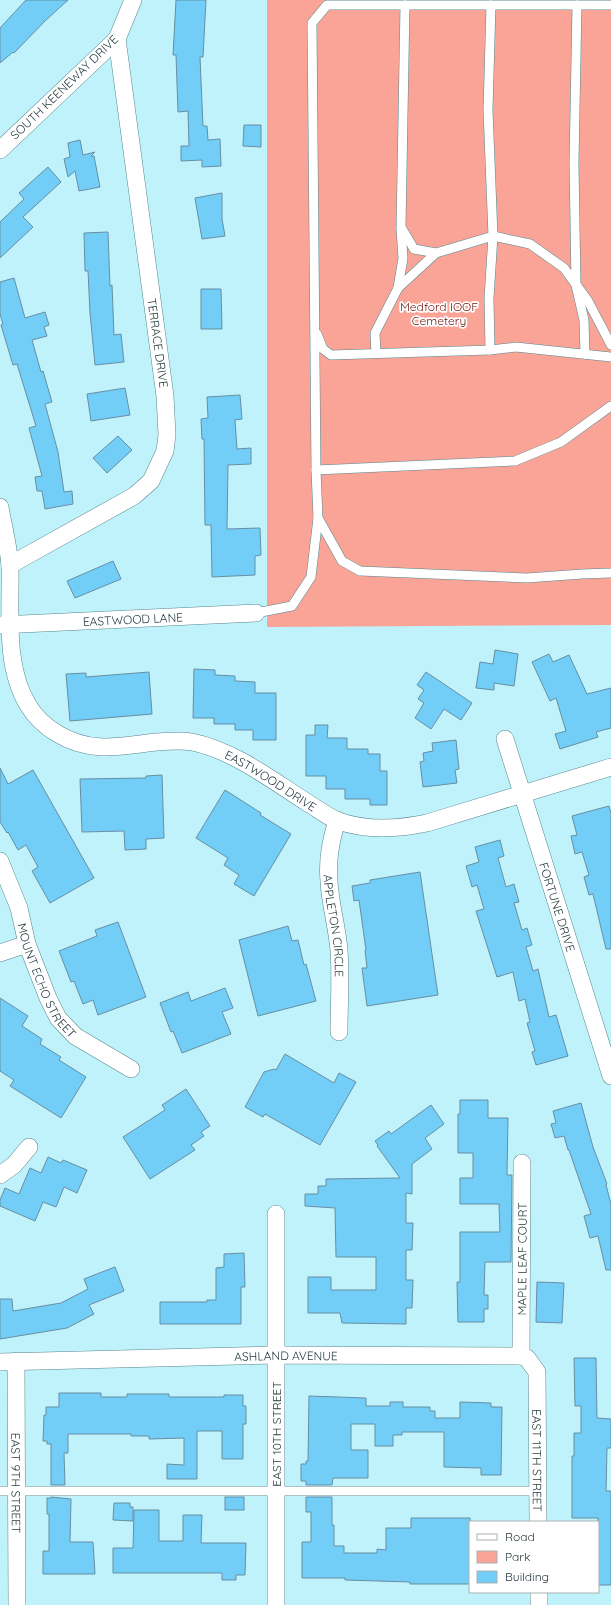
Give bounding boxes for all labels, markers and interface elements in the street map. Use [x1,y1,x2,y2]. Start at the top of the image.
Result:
street label: SOUTH KEENEWAY DRIVE [7,31,121,142]
street label: TERRACE DRIVE [144,297,172,389]
park label: Medford IOOF Cemetery [400,299,478,328]
street label: EASTWOOD LANE [82,609,183,629]
street label: EASTWOOD DRIVE [223,747,320,814]
street label: FORTUNE DRIVE [537,860,579,954]
street label: APPLETON CIRCLE [321,874,347,977]
street label: MOUNT ECHO STREET [15,921,80,1041]
street label: MAPLE LEAF COURT [514,1202,529,1316]
street label: ASHLAND AVENUE [234,1347,338,1364]
street label: EAST 10TH STREET [269,1381,284,1487]
street label: EAST 11TH STREET [530,1409,545,1512]
street label: EAST 9TH STREET [9,1433,24,1533]
legend [469,1521,599,1593]
text: Road [505,1529,535,1544]
text: Park [505,1549,530,1564]
text: Building [505,1569,549,1584]

